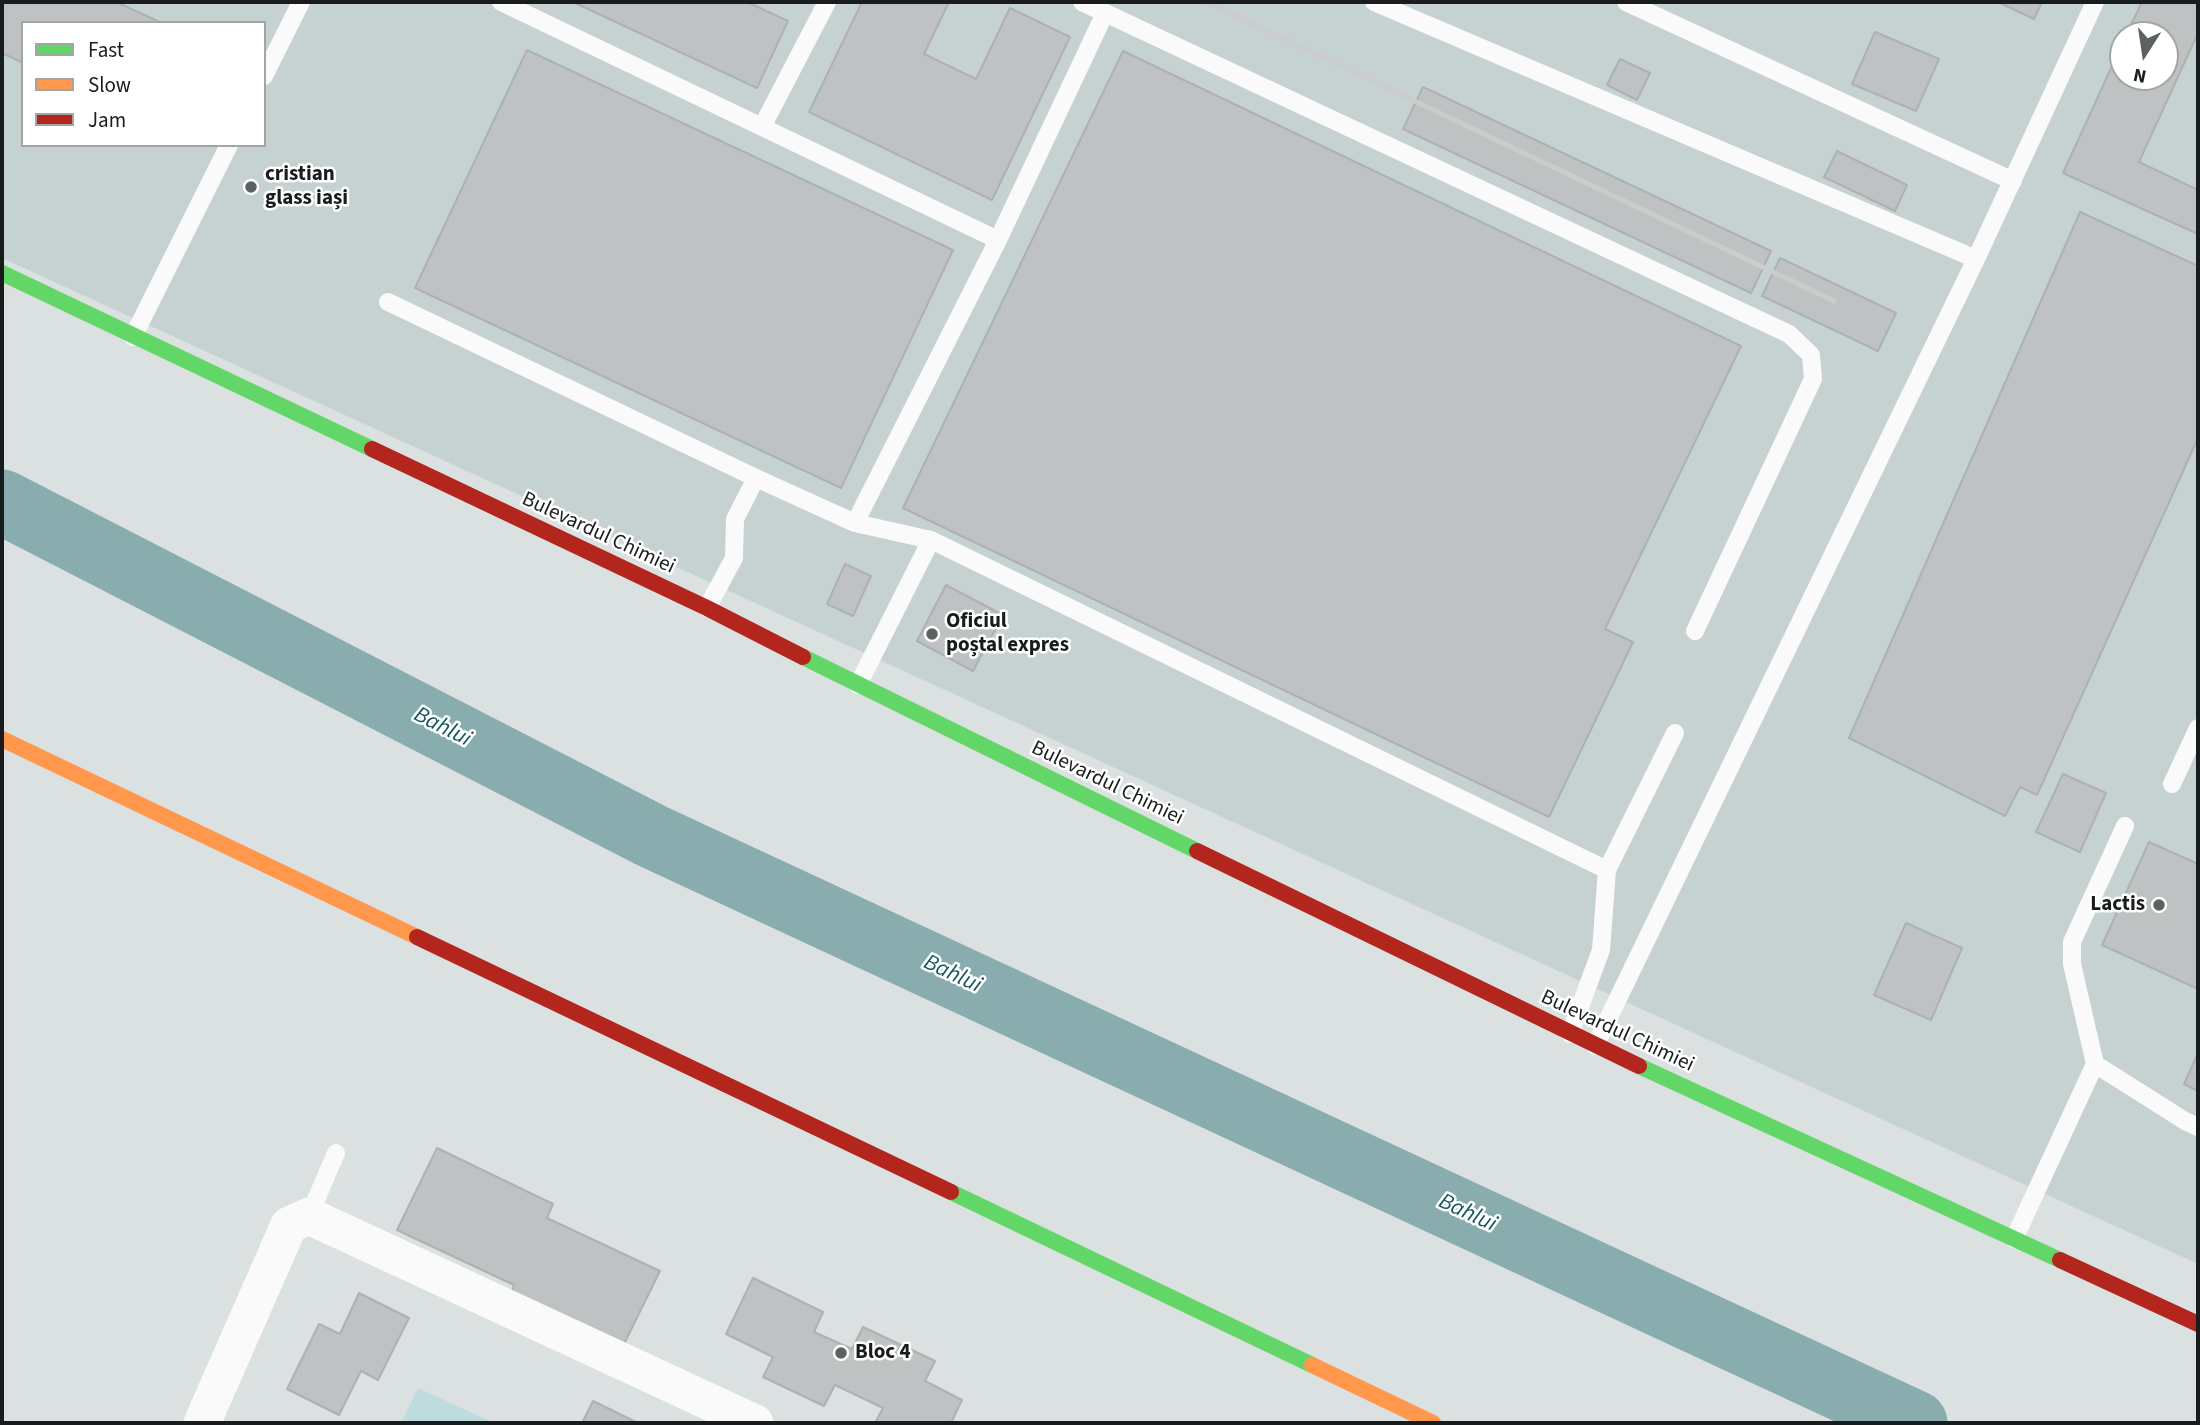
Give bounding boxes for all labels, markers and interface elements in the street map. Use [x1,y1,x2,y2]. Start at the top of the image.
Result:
legend [21,21,266,147]
north arrow [2109,21,2179,91]
text: Fast [88,35,124,65]
text: N [2131,61,2149,90]
text: Slow [88,70,131,100]
text: Jam [88,105,126,135]
place label: cristian glass iași [265,162,348,212]
marker: cristian glass iași [243,179,259,195]
street label: Bulevardul Chimiei [517,487,679,581]
place label: Oficiul poștal expres [946,609,1069,659]
marker: Oficiul poștal expres [924,626,940,642]
water label: Bahlui [409,702,475,754]
street label: Bulevardul Chimiei [1027,736,1187,832]
place label: Lactis [2090,892,2145,918]
marker: Lactis [2151,897,2167,913]
water label: Bahlui [919,950,985,1000]
street label: Bulevardul Chimiei [1536,985,1698,1079]
water label: Bahlui [1434,1189,1500,1239]
place label: Bloc 4 [855,1340,910,1366]
marker: Bloc 4 [833,1345,849,1361]

